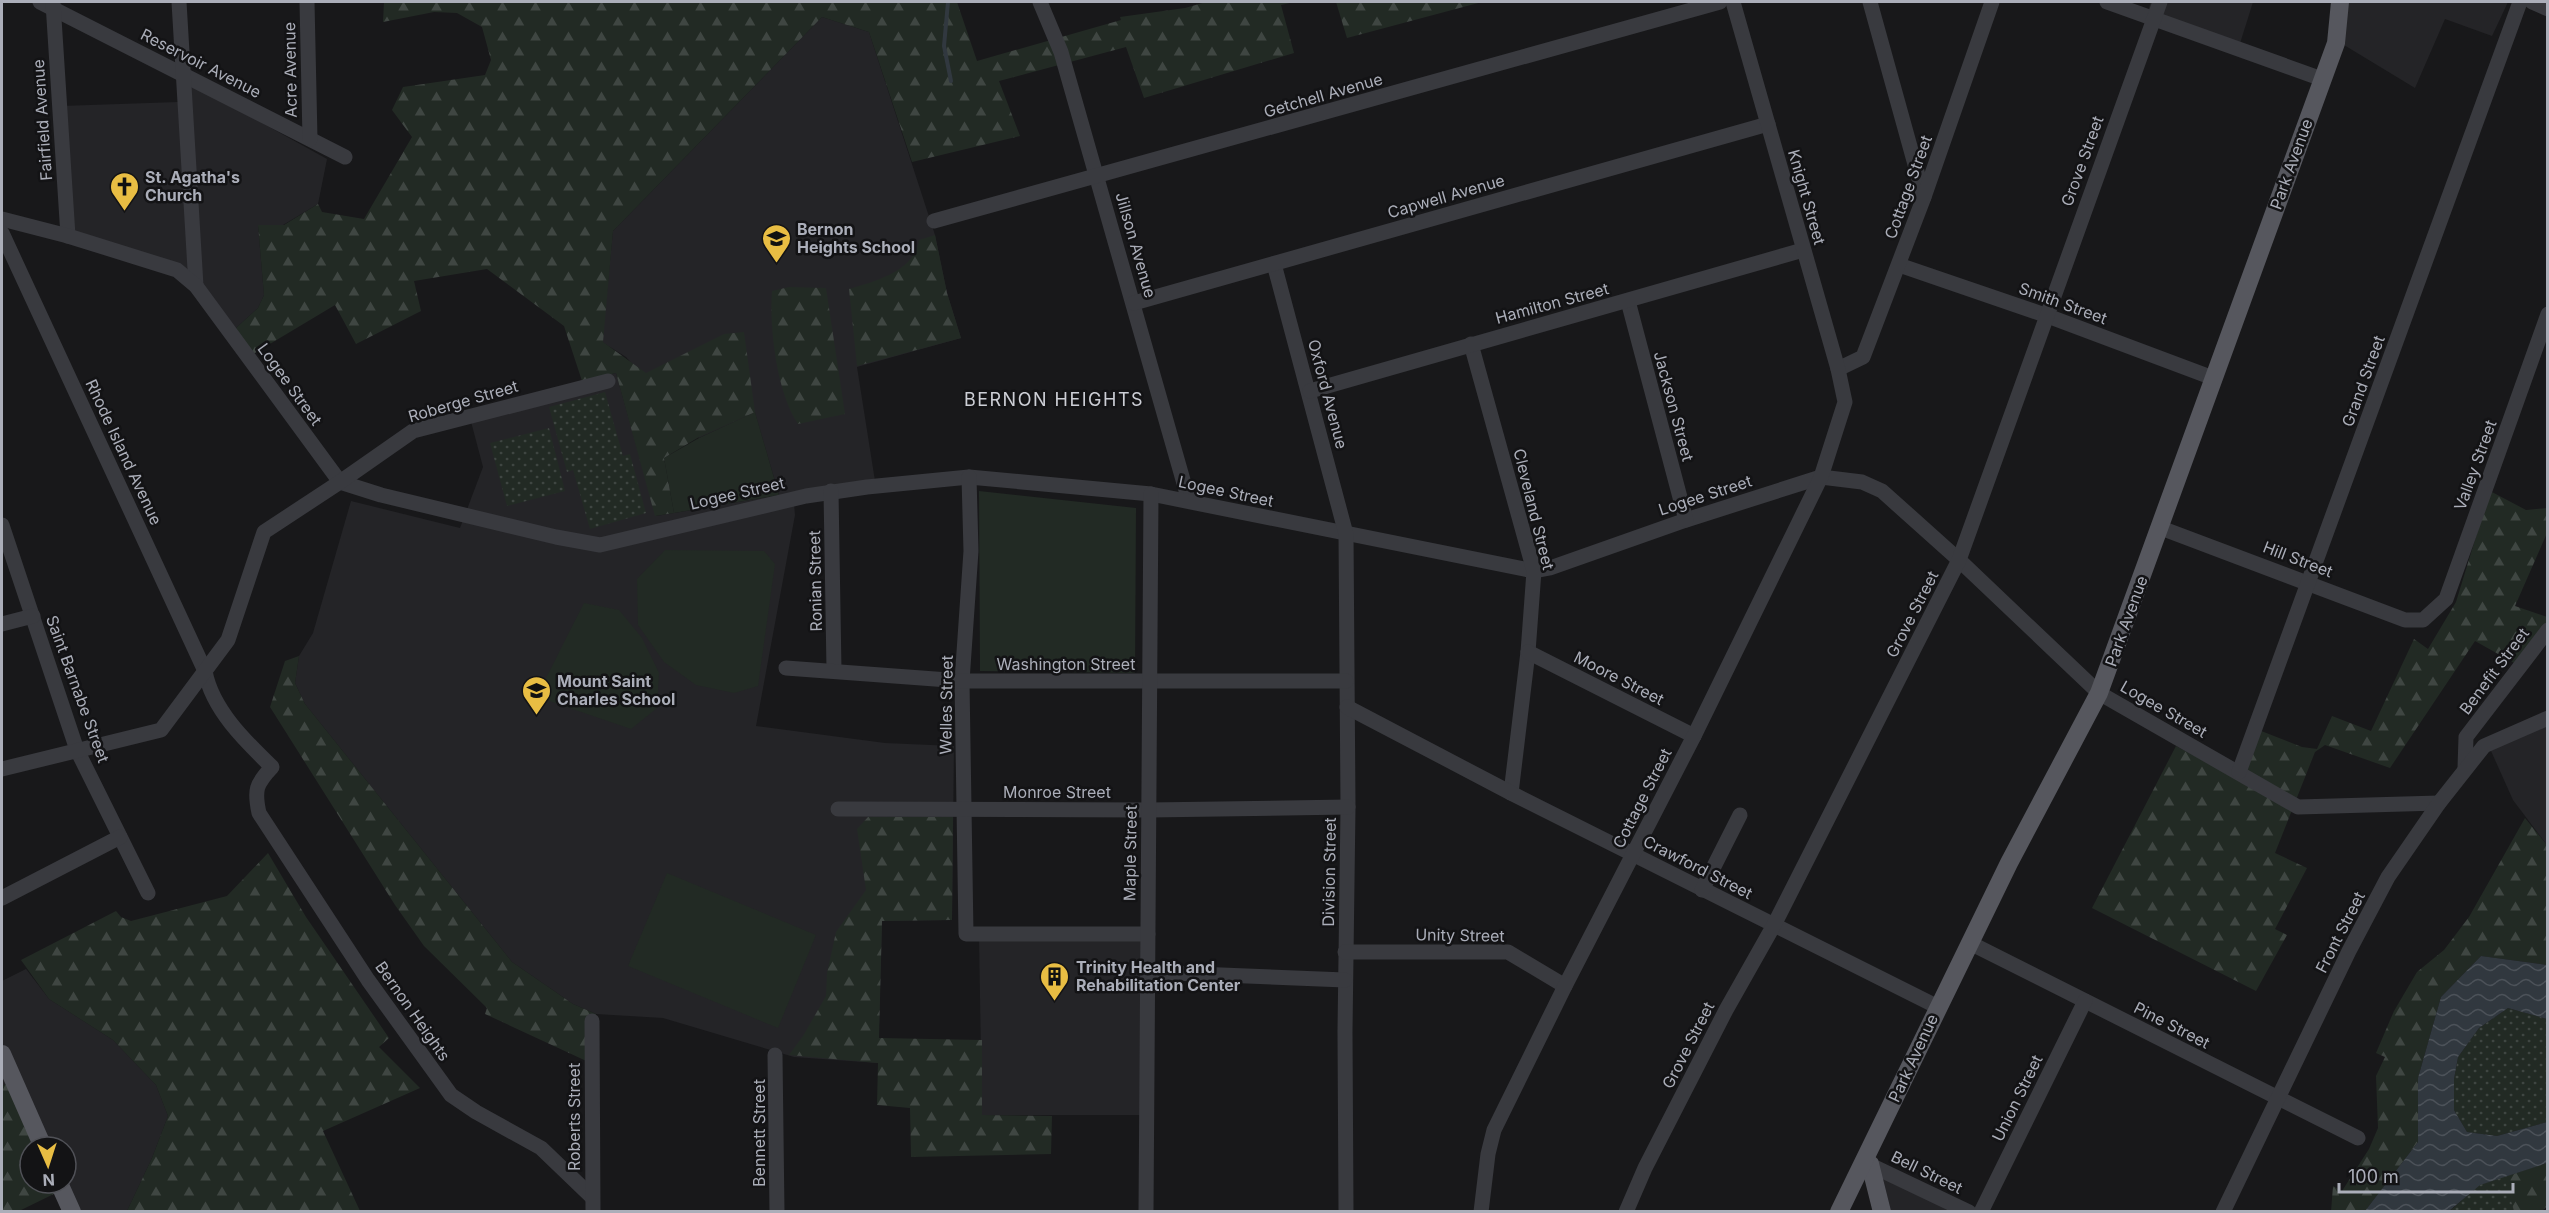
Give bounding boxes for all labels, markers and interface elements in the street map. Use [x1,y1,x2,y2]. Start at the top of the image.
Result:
street label: Acre Avenue [279,22,301,118]
street label: Reservoir Avenue [138,24,264,102]
street label: Fairfield Avenue [28,59,56,181]
street label: Getchell Avenue [1261,68,1385,122]
street label: Grove Street [2056,113,2108,209]
street label: Park Avenue [2265,116,2317,212]
street label: Cottage Street [1880,132,1936,242]
street label: Knight Street [1784,147,1830,247]
place label: St. Agatha's Church [145,167,240,205]
church icon: St. Agatha's Church [108,170,140,212]
street label: Capwell Avenue [1385,170,1507,222]
street label: Jillson Avenue [1111,190,1161,300]
place label: Bernon Heights School [797,219,915,257]
school or university icon: Bernon Heights School [760,222,792,264]
street label: Hamilton Street [1493,278,1611,328]
street label: Smith Street [2016,278,2110,328]
street label: Grand Street [2337,333,2389,429]
street label: Oxford Avenue [1304,337,1352,451]
street label: Logee Street [253,339,327,429]
street label: Jackson Street [1650,349,1698,463]
street label: Rhode Island Avenue [81,376,167,528]
street label: Roberge Street [406,376,520,426]
district label: BERNON HEIGHTS [964,389,1144,410]
street label: Valley Street [2449,417,2501,513]
street label: Cleveland Street [1509,446,1559,572]
street label: Logee Street [1177,471,1275,511]
street label: Logee Street [1656,471,1754,519]
street label: Logee Street [688,472,786,514]
street label: Ronian Street [804,530,826,632]
street label: Hill Street [2260,537,2336,581]
street label: Grove Street [1882,567,1942,661]
street label: Park Avenue [2100,573,2152,669]
street label: Saint Barnabe Street [42,613,114,765]
street label: Benefit Street [2455,624,2533,718]
street label: Moore Street [1571,647,1667,709]
street label: Washington Street [997,654,1135,674]
street label: Welles Street [935,655,957,755]
place label: Mount Saint Charles School [557,671,675,709]
school or university icon: Mount Saint Charles School [520,674,552,716]
street label: Logee Street [2117,676,2211,742]
street label: Cottage Street [1608,745,1676,851]
street label: Monroe Street [1003,782,1111,802]
street label: Maple Street [1119,805,1141,901]
street label: Division Street [1318,817,1340,927]
street label: Crawford Street [1640,831,1756,903]
street label: Front Street [2311,888,2369,976]
street label: Unity Street [1415,924,1505,946]
street label: Bernon Heights [371,957,455,1065]
place label: Trinity Health and Rehabilitation Center [1076,957,1241,995]
building icon: Trinity Health and Rehabilitation Center [1039,960,1071,1002]
street label: Pine Street [2131,997,2213,1053]
street label: Grove Street [1658,998,1718,1092]
street label: Park Avenue [1884,1011,1942,1105]
street label: Union Street [1987,1051,2047,1145]
street label: Roberts Street [564,1063,584,1171]
street label: Bennett Street [749,1079,769,1187]
north arrow [18,1135,78,1195]
street label: Bell Street [1888,1146,1966,1198]
scale bar [2339,1156,2513,1194]
text: 100 m [2348,1166,2399,1187]
text: N [42,1170,55,1190]

